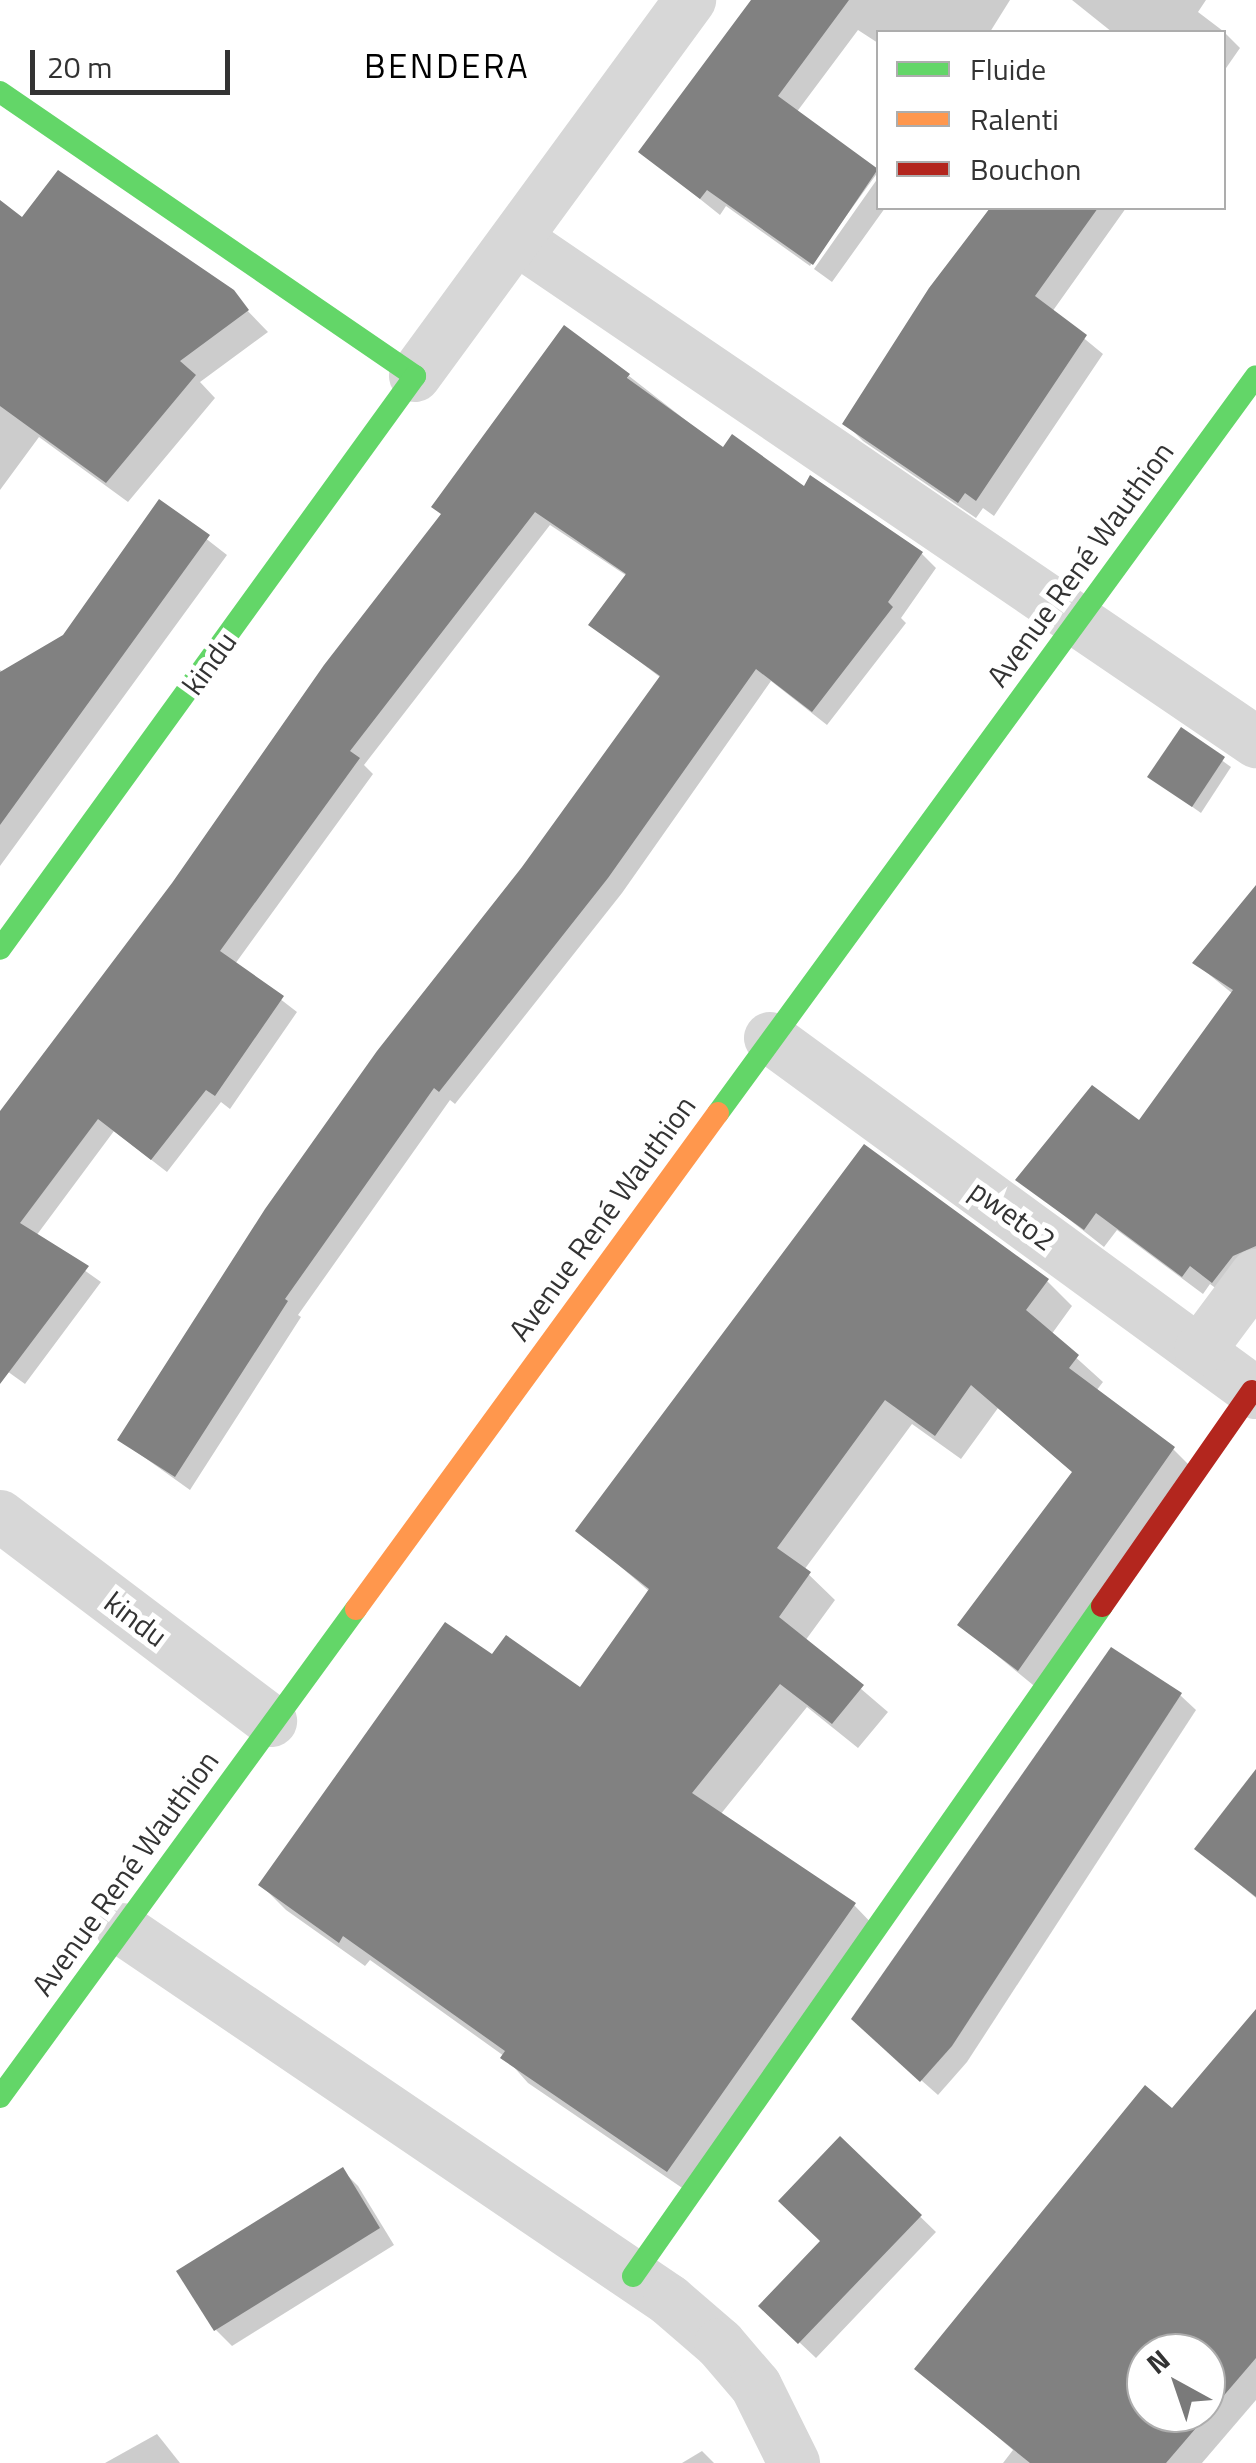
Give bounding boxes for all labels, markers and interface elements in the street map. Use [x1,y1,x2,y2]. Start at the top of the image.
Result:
scale bar [35,30,235,92]
legend [876,30,1226,210]
text: 20 m [47,44,112,90]
district label: BENDERA [364,44,530,86]
text: Fluide [970,46,1046,92]
text: Ralenti [970,96,1059,142]
text: Bouchon [970,146,1081,192]
street label: Avenue René Wauthion [979,435,1181,693]
street label: kindu [174,625,244,701]
street label: Avenue René Wauthion [501,1089,703,1347]
street label: pweto2 [963,1172,1063,1258]
street label: kindu [98,1584,174,1654]
street label: Avenue René Wauthion [24,1744,226,2002]
north arrow [1126,2333,1226,2433]
text: N [1136,2338,1179,2384]

